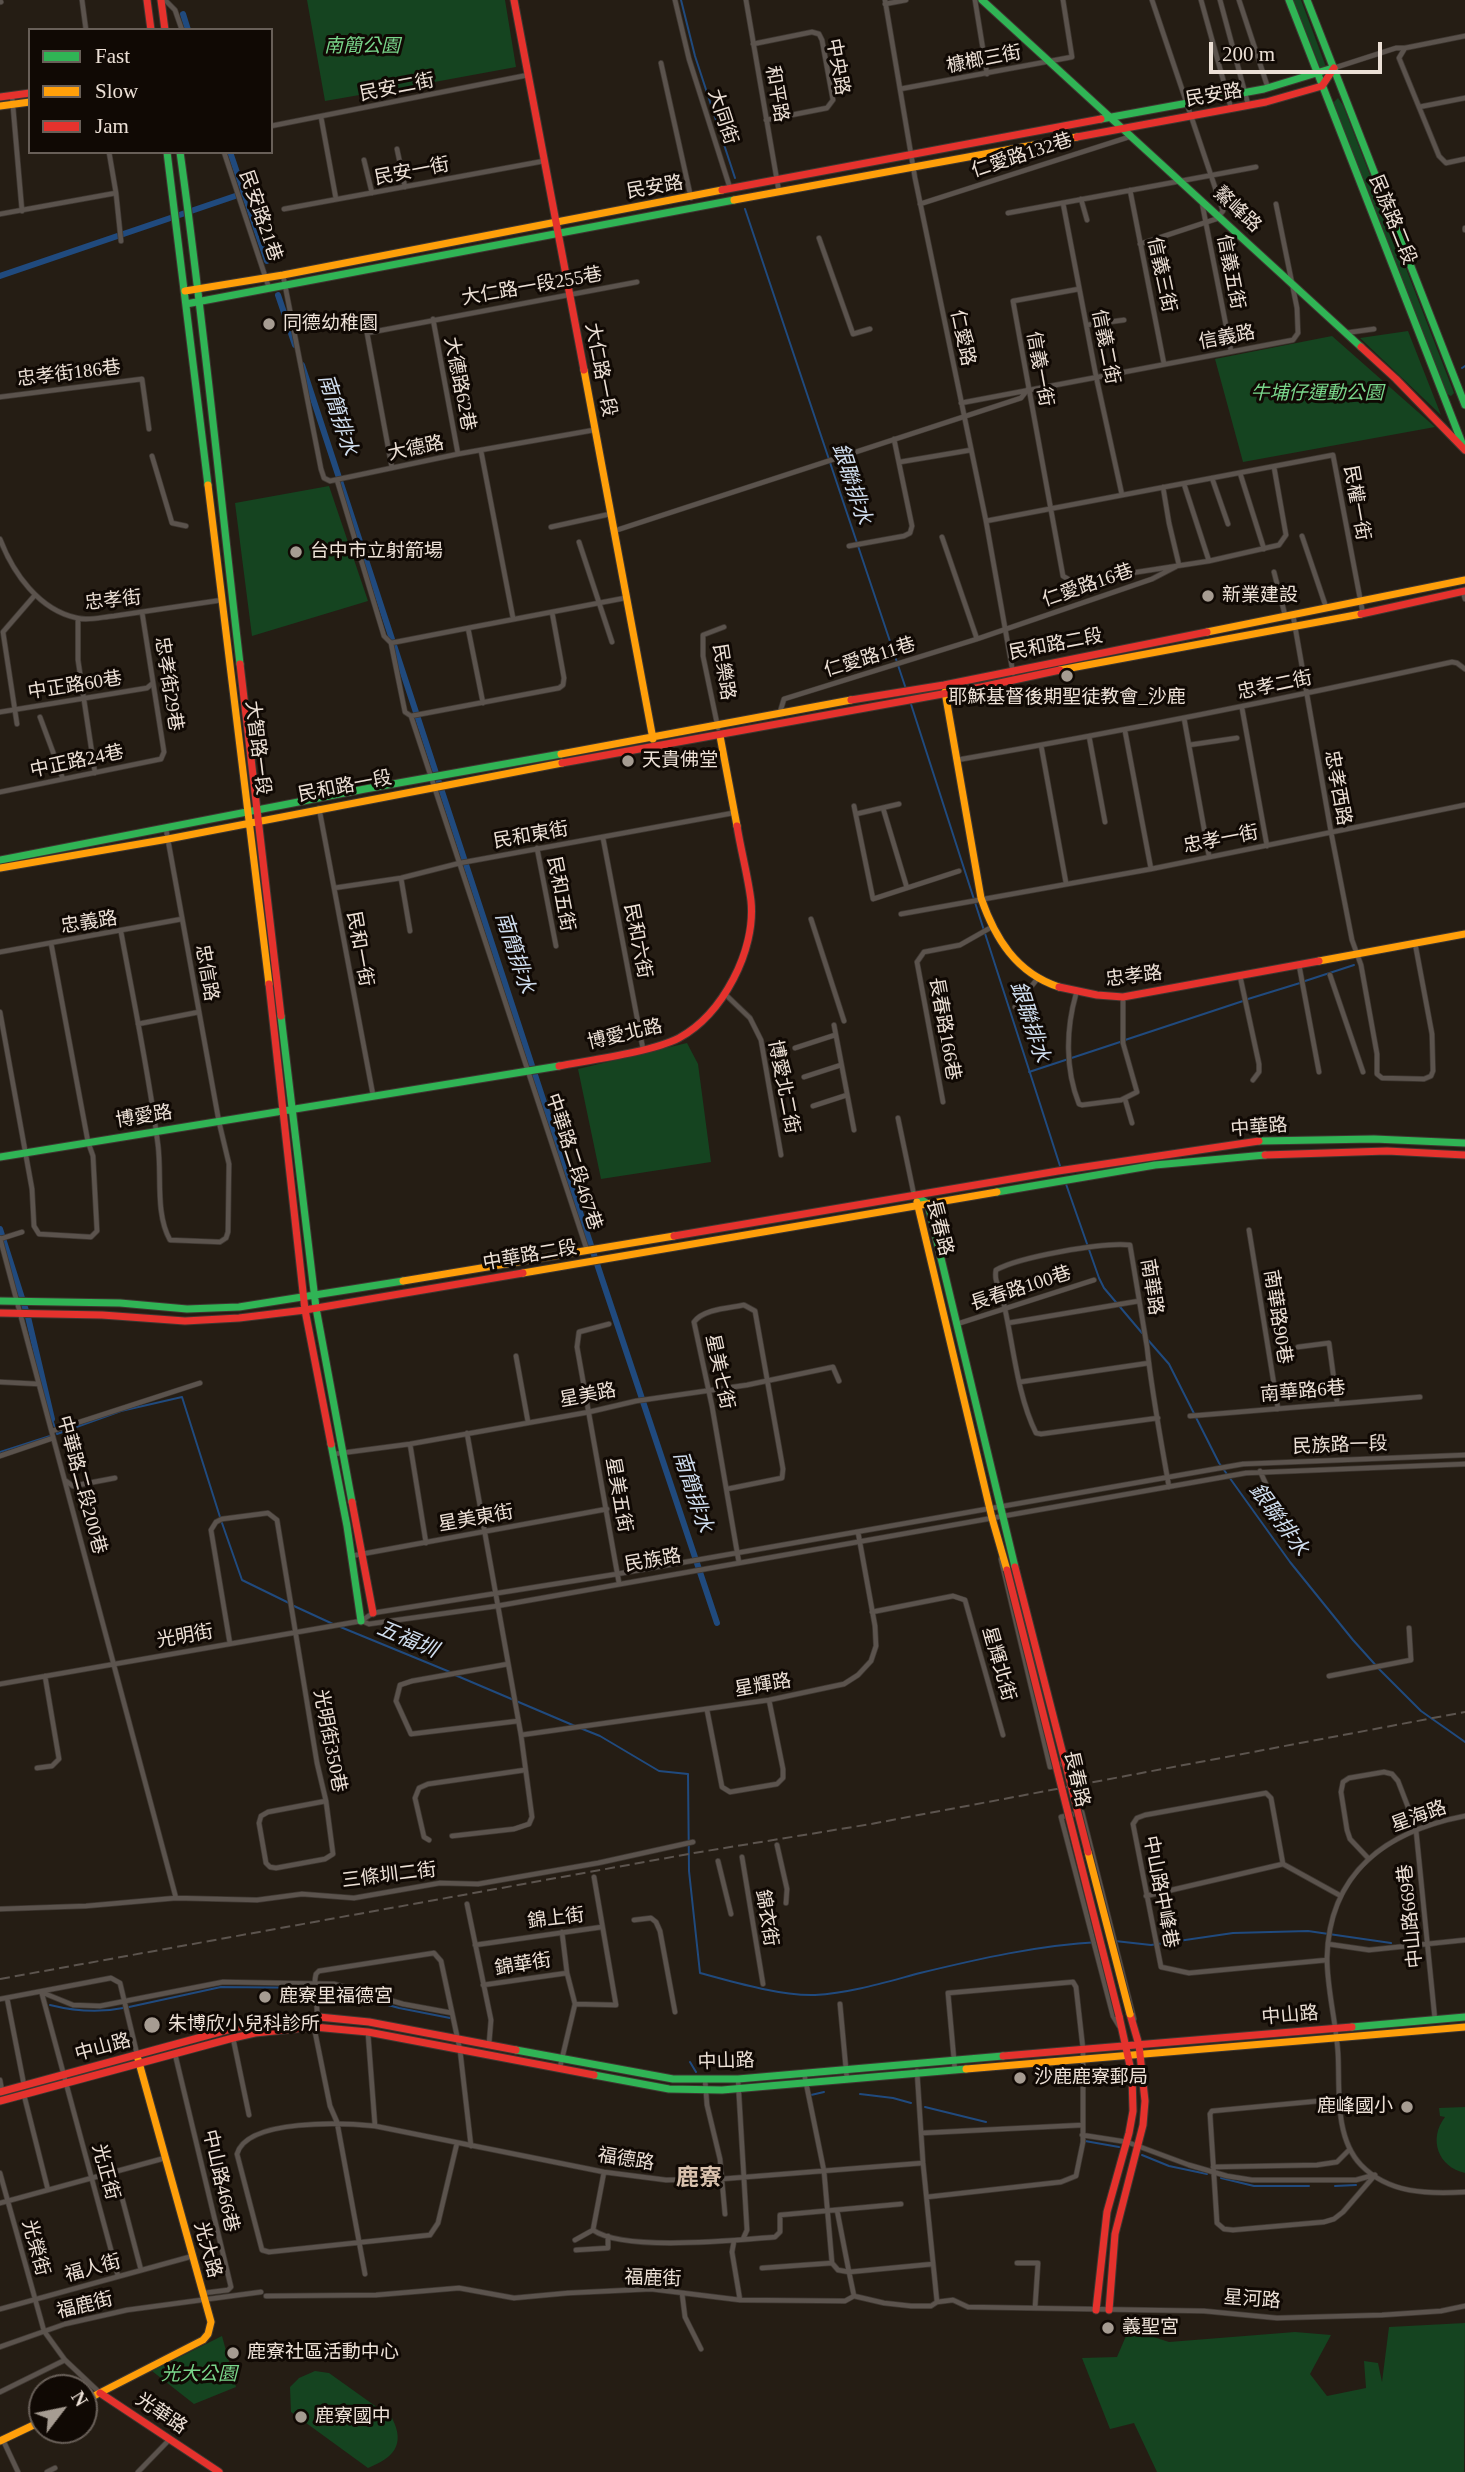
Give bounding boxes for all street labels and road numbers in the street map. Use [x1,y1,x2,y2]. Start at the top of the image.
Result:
street label: 中央路 [821,37,853,97]
street label: 槺榔三街 [945,42,1023,78]
street label: 和平路 [760,64,792,124]
street label: 民安二街 [358,70,436,106]
street label: 民安路 [1184,80,1244,112]
street label: 大同街 [702,86,742,148]
street label: 仁愛路132巷 [969,129,1075,183]
street label: 民安一街 [373,154,451,190]
street label: 民安路21巷 [234,167,286,265]
street label: 民安路 [625,172,685,204]
street label: 民族路二段 [1364,172,1420,268]
street label: 鰲峰路 [1208,182,1266,238]
street label: 信義五街 [1212,233,1248,311]
street label: 信義三街 [1142,235,1180,315]
street label: 大仁路一段255巷 [460,263,604,311]
street label: 仁愛路 [945,308,979,368]
street label: 信義二街 [1087,308,1123,386]
street label: 大仁路一段 [580,321,620,419]
street label: 信義路 [1197,321,1257,355]
street label: 信義一街 [1021,330,1057,408]
street label: 大德路62巷 [439,335,479,433]
street label: 忠孝街186巷 [16,356,122,392]
street label: 大德路 [386,432,446,466]
street label: 民權一街 [1338,464,1374,542]
street label: 仁愛路16巷 [1039,560,1137,612]
street label: 忠孝街 [83,587,143,615]
street label: 民和路二段 [1007,625,1105,665]
street label: 仁愛路11巷 [822,633,918,683]
street label: 忠孝街29巷 [149,635,187,733]
street label: 民樂路 [707,642,739,702]
street label: 中正路60巷 [26,667,124,705]
street label: 忠孝二街 [1235,667,1315,705]
street label: 大智路一段 [240,699,274,797]
street label: 中正路24巷 [28,741,126,783]
street label: 忠孝西路 [1319,749,1355,827]
street label: 民和路一段 [296,767,394,807]
street label: 民和東街 [492,818,570,854]
street label: 忠孝一街 [1182,822,1260,858]
street label: 民和五街 [542,855,578,933]
street label: 民和六街 [619,902,655,980]
street label: 忠義路 [59,907,119,939]
street label: 民和一街 [341,910,377,988]
street label: 忠信路 [190,943,222,1003]
street label: 忠孝路 [1104,962,1164,992]
street label: 長春路166巷 [924,976,964,1082]
street label: 博愛北路 [585,1015,665,1055]
street label: 博愛北二街 [763,1038,803,1136]
street label: 中華路二段467巷 [540,1091,606,1233]
street label: 博愛路 [114,1101,174,1133]
street label: 中華路 [1230,1114,1288,1142]
street label: 長春路 [921,1198,957,1258]
street label: 中華路二段 [481,1237,579,1275]
street label: 南華路 [1135,1257,1167,1317]
street label: 長春路100巷 [968,1262,1074,1316]
street label: 南華路90巷 [1258,1268,1296,1366]
street label: 星美七街 [700,1332,738,1412]
street label: 南華路6巷 [1259,1377,1347,1407]
street label: 星美路 [558,1379,618,1413]
street label: 中華路二段200巷 [52,1413,110,1557]
street label: 民族路一段 [1292,1433,1388,1459]
street label: 星美五街 [600,1456,636,1534]
street label: 星美東街 [437,1501,515,1537]
street label: 民族路 [623,1545,683,1577]
street label: 光明街 [155,1621,215,1653]
street label: 星輝北街 [977,1624,1019,1704]
street label: 星輝路 [733,1670,793,1702]
street label: 光明街350巷 [308,1688,350,1794]
street label: 長春路 [1058,1749,1094,1809]
street label: 星海路 [1388,1797,1450,1837]
street label: 中山路中峰巷 [1138,1834,1182,1950]
street label: 三條圳二街 [340,1859,438,1893]
street label: 中山路669巷 [1394,1863,1428,1969]
street label: 錦衣街 [750,1888,782,1948]
street label: 錦上街 [526,1904,586,1934]
street label: 錦華街 [493,1949,553,1981]
street label: 中山路 [1261,2002,1319,2030]
street label: 中山路 [73,2030,133,2066]
street label: 中山路 [697,2050,755,2074]
street label: 中山路466巷 [197,2128,243,2234]
street label: 光正街 [87,2142,123,2202]
street label: 福德路 [596,2144,656,2176]
street label: 光榮街 [17,2218,53,2278]
street label: 光大路 [189,2220,225,2280]
street label: 福人街 [63,2251,123,2287]
street label: 福鹿街 [624,2267,682,2291]
street label: 星河路 [1223,2287,1281,2313]
street label: 福鹿街 [55,2288,115,2324]
street label: 光華路 [131,2389,191,2439]

